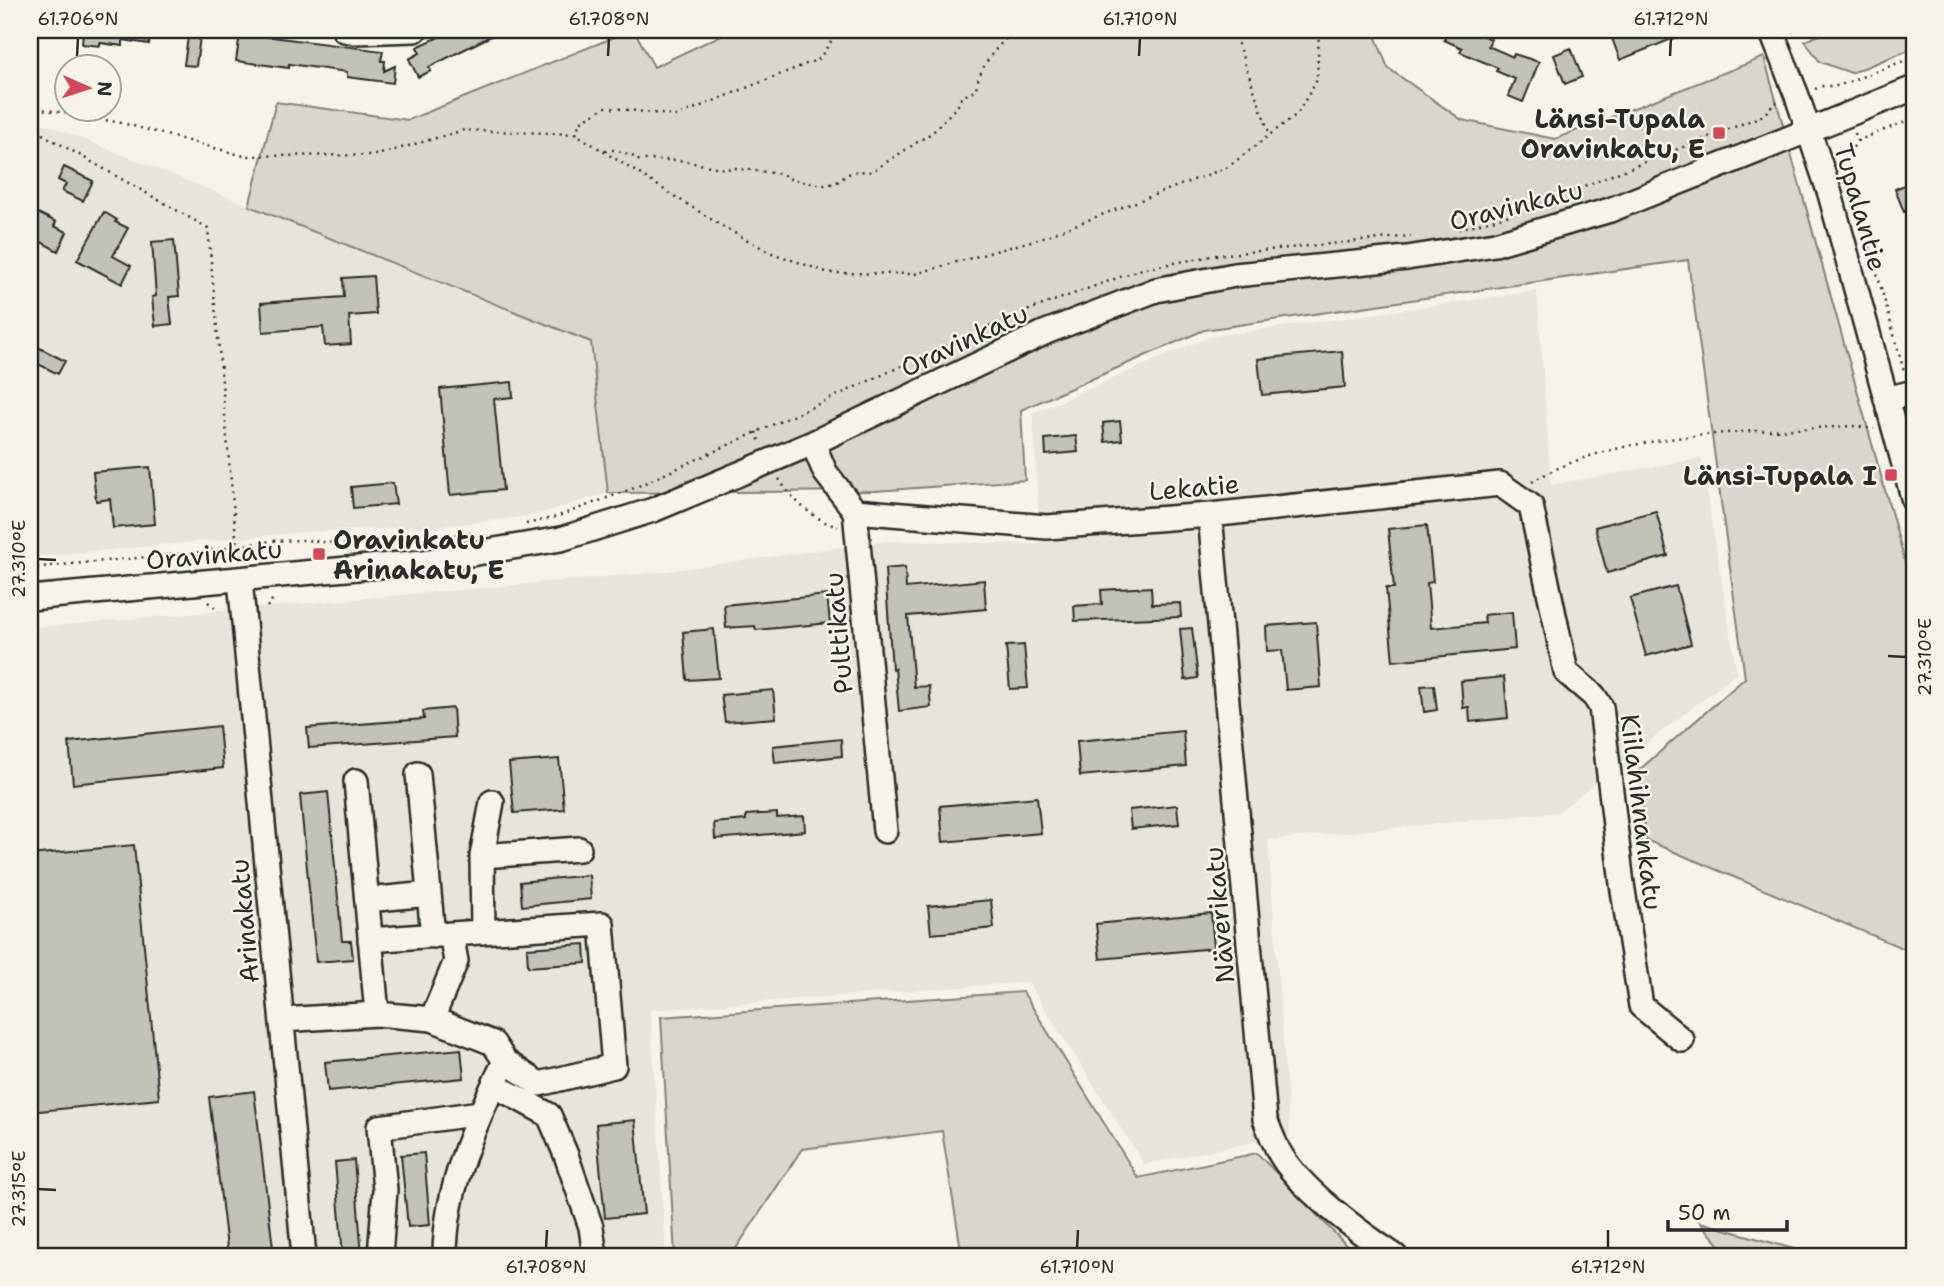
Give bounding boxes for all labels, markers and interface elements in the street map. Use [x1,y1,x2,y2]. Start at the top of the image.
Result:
text: 61.706°N [38,7,118,31]
text: 61.708°N [568,7,650,31]
text: 61.710°N [1102,7,1178,31]
text: 61.712°N [1634,7,1708,31]
north arrow [52,52,122,122]
text: N [92,81,117,97]
place label: Länsi-Tupala Oravinkatu, E [1521,101,1705,166]
marker: Länsi-Tupala Oravinkatu, E [1711,125,1727,141]
street label: Tupalantie [1826,139,1896,275]
street label: Oravinkatu [1445,171,1587,239]
street label: Oravinkatu [895,295,1033,385]
place label: Länsi-Tupala I [1683,458,1877,493]
street label: Lekatie [1147,466,1241,508]
marker: Länsi-Tupala I [1883,467,1899,483]
text: 27.310°E [7,520,31,598]
place label: Oravinkatu Arinakatu, E [333,522,505,587]
street label: Oravinkatu [144,531,284,577]
marker: Oravinkatu Arinakatu, E [311,546,327,562]
street label: Pulttikatu [815,571,861,695]
text: 27.310°E [1913,618,1937,696]
street label: Kiilahihnankatu [1613,712,1671,912]
street label: Näverikatu [1196,845,1242,985]
street label: Arinakatu [221,857,267,985]
text: 27.315°E [7,1151,31,1227]
scale bar [1668,1188,1786,1232]
text: 50 m [1678,1199,1731,1227]
text: 61.708°N [505,1255,587,1279]
text: 61.710°N [1039,1255,1115,1279]
text: 61.712°N [1571,1255,1645,1279]

